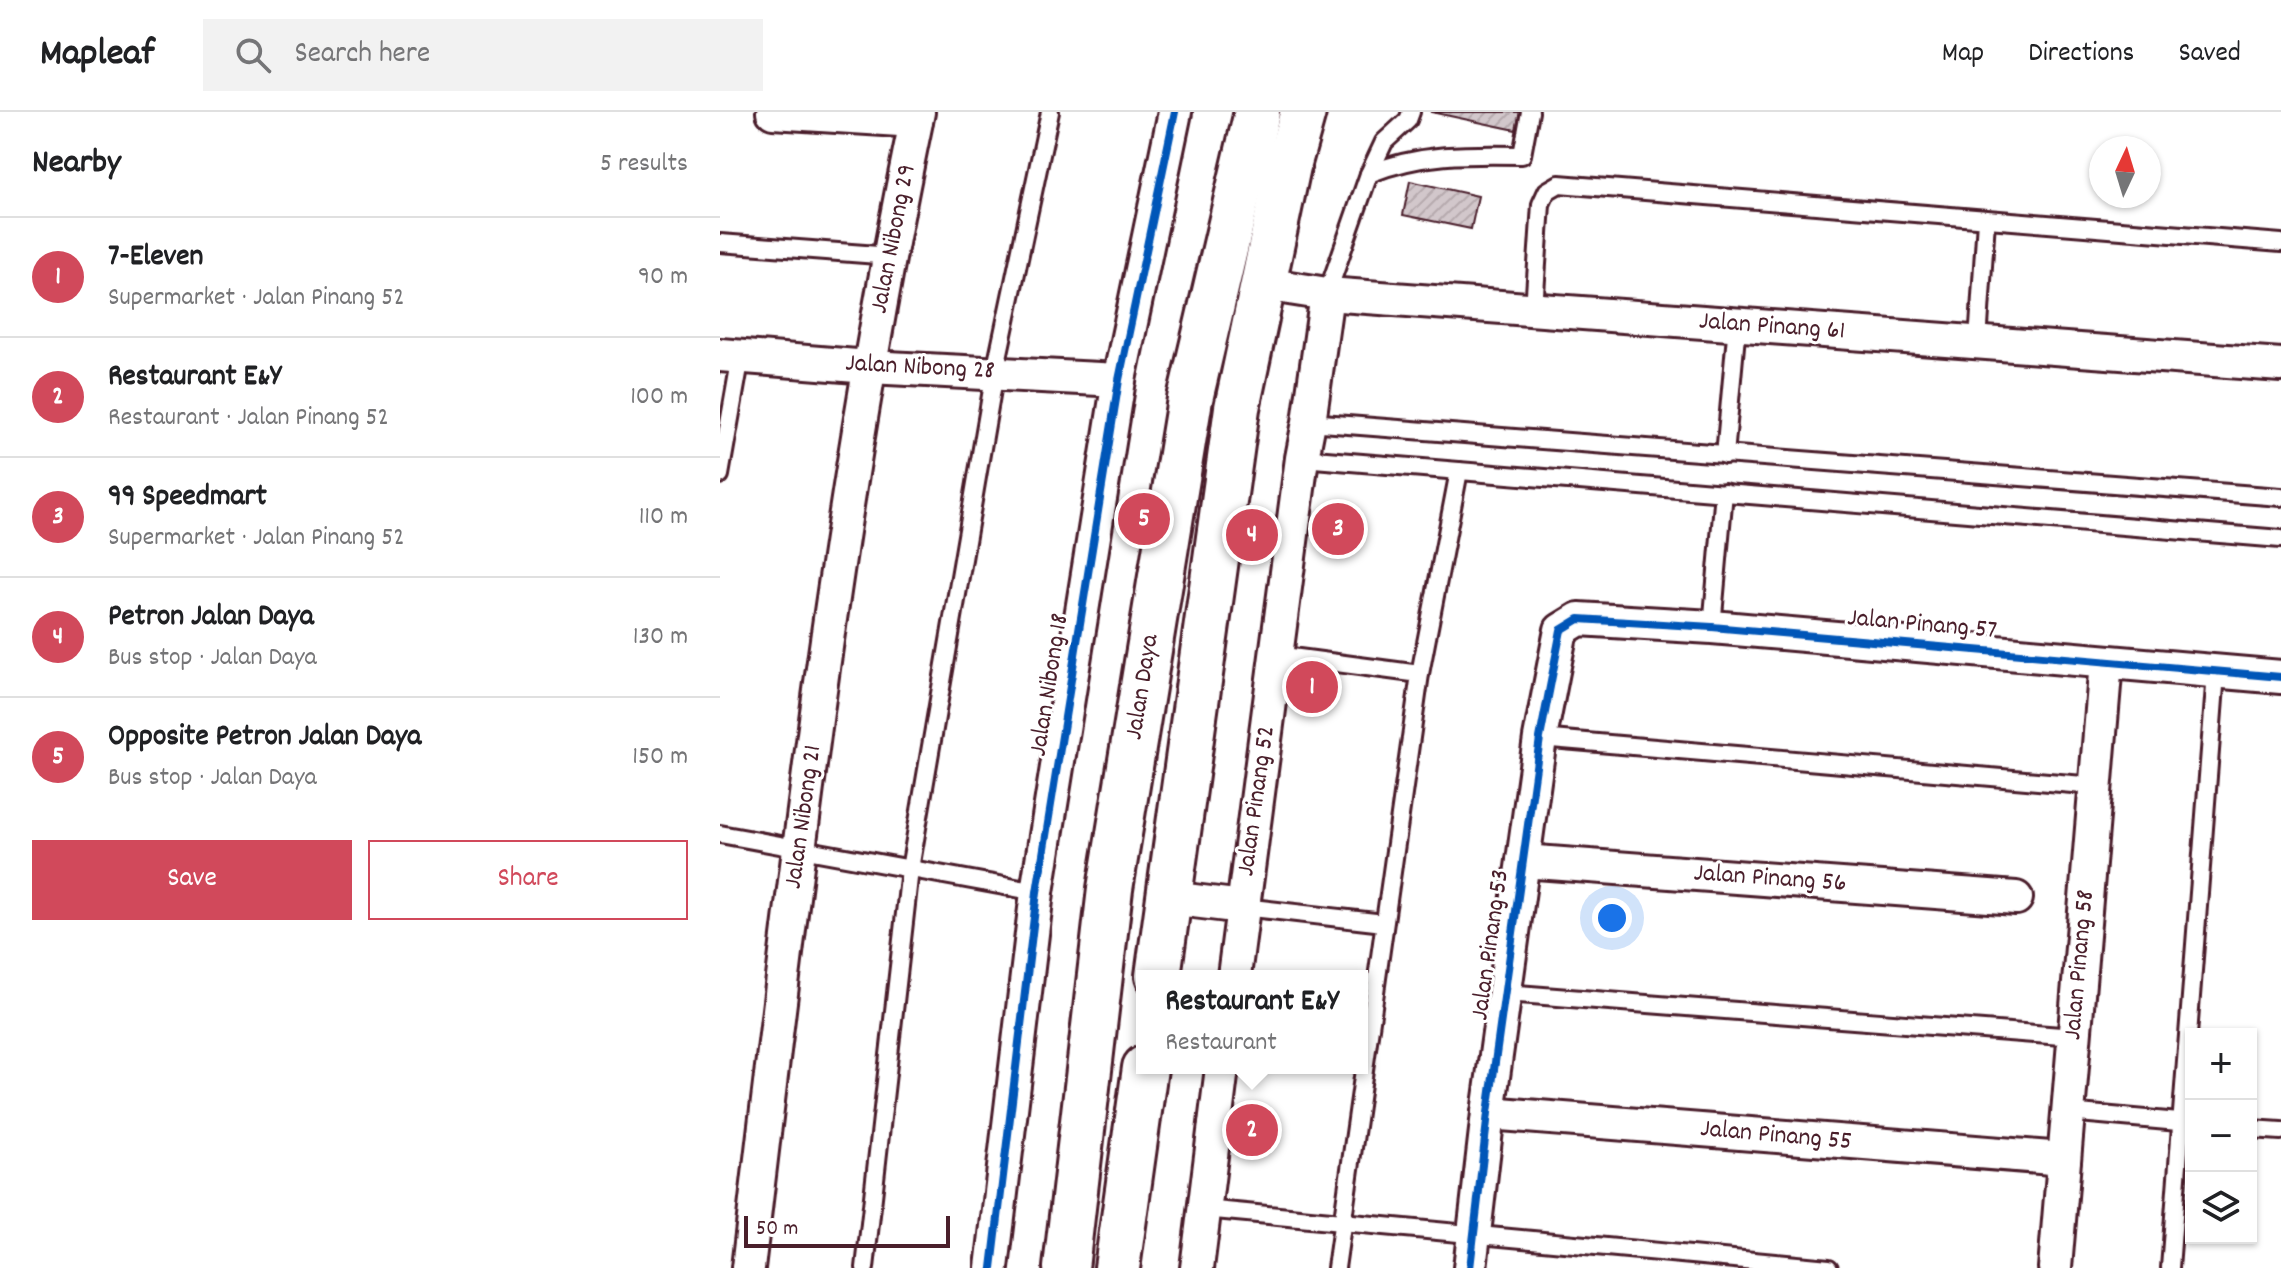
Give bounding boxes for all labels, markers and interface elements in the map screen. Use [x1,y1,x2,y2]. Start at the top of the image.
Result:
search box [203,19,763,91]
text: Mapleaf [40,28,155,83]
icon: search [231,33,275,77]
text: Search here [295,34,430,77]
text: Map [1942,35,1984,75]
text: Directions [2028,35,2134,75]
text: Saved [2178,35,2241,75]
north arrow [2089,136,2161,208]
text: Nearby [32,140,121,189]
text: 5 results [600,146,688,183]
street label: Jalan Nibong 29 [861,161,927,317]
text: 7-Eleven [108,237,203,280]
text: 1 [55,259,61,296]
text: 90 m [638,259,688,296]
text: Supermarket · Jalan Pinang 52 [108,280,405,317]
street label: Jalan Pinang 61 [1698,303,1846,351]
street label: Jalan Nibong 28 [844,346,996,390]
text: Restaurant E&Y [108,357,281,400]
text: 2 [52,379,64,416]
text: 100 m [630,379,688,416]
text: Restaurant · Jalan Pinang 52 [108,400,389,437]
text: 99 Speedmart [108,477,267,520]
pin: 5 [1118,489,1170,549]
text: 3 [52,499,64,536]
text: 110 m [639,499,688,536]
pin: 3 [1312,499,1364,559]
pin: 4 [1226,505,1278,565]
text: Supermarket · Jalan Pinang 52 [108,520,405,557]
text: Petron Jalan Daya [108,597,314,640]
street label: Jalan Pinang 57 [1846,600,1998,650]
street label: Jalan Nibong 18 [1020,611,1080,759]
text: 4 [53,619,63,656]
text: 130 m [633,619,688,656]
street label: Jalan Daya [1116,631,1170,742]
text: Bus stop · Jalan Daya [108,640,317,677]
pin: 1 [1286,657,1338,717]
text: Opposite Petron Jalan Daya [108,717,421,760]
street label: Jalan Pinang 52 [1228,723,1286,879]
text: 5 [52,739,64,776]
text: 150 m [632,739,688,776]
street label: Jalan Nibong 21 [776,743,832,891]
text: Bus stop · Jalan Daya [108,760,317,797]
button: Save [32,840,352,920]
button: Share [368,840,688,920]
street label: Jalan Pinang 56 [1692,855,1848,903]
street label: Jalan Pinang 53 [1462,867,1520,1023]
street label: Jalan Pinang 58 [2055,888,2105,1042]
your location [1592,898,1632,938]
popup [1136,970,1368,1074]
text: Restaurant E&Y [1165,982,1339,1025]
text: Restaurant [1165,1025,1277,1062]
map controls [2185,1028,2257,1244]
button: + [2185,1028,2257,1100]
pin: 2 [1226,1100,1278,1160]
button: − [2185,1100,2257,1172]
street label: Jalan Pinang 55 [1699,1111,1853,1161]
button: layers [2185,1172,2257,1244]
scale bar [744,1212,950,1248]
text: 50 m [756,1214,798,1245]

